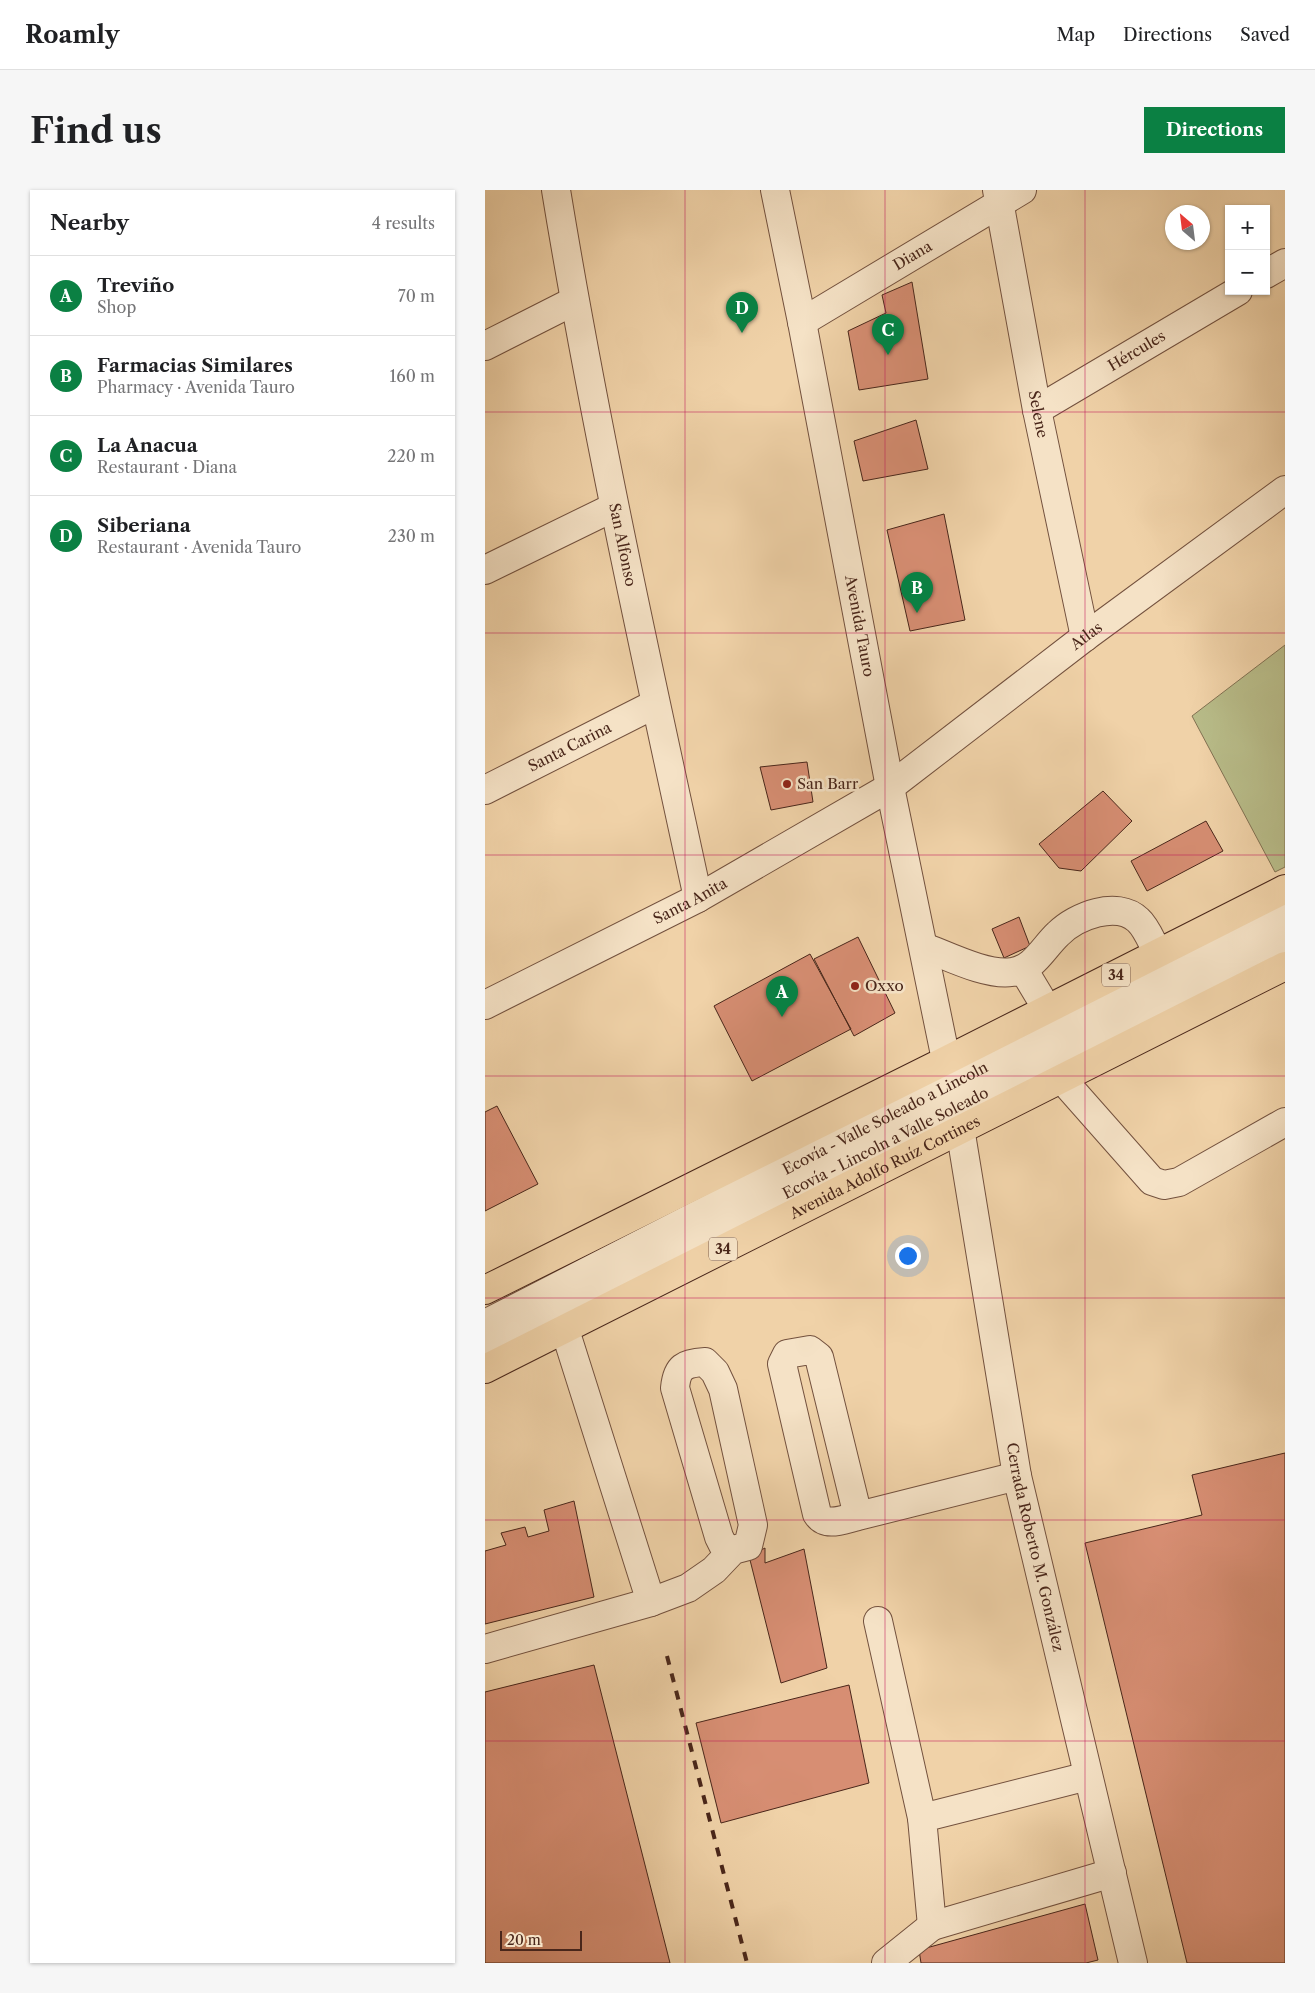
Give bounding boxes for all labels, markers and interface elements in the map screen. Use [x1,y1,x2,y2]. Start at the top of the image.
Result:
text: Roamly [25,20,119,49]
text: Map [1056,24,1095,46]
text: Directions [1123,24,1212,46]
text: Saved [1240,24,1290,46]
button: Directions [1144,107,1285,153]
text: Find us [30,109,162,152]
north arrow [1165,205,1210,250]
map controls [1225,205,1270,295]
button: + [1225,205,1270,250]
text: Nearby [50,210,129,235]
text: 4 results [372,213,435,233]
street label: Diana [889,236,935,274]
button: − [1225,250,1270,295]
text: Treviño [97,274,174,297]
text: A [60,286,72,306]
text: 70 m [398,286,435,306]
pin: D [726,292,758,333]
text: Shop [97,297,136,317]
pin: C [872,314,904,355]
street label: Hércules [1104,326,1169,375]
text: Farmacias Similares [97,354,293,377]
text: B [60,366,72,386]
text: 160 m [390,366,435,386]
text: Pharmacy · Avenida Tauro [97,377,295,397]
street label: Selene [1025,389,1053,440]
text: La Anacua [97,434,198,457]
text: C [60,446,72,466]
text: 220 m [387,446,435,466]
text: Restaurant · Diana [97,457,237,477]
street label: San Alfonso [605,501,641,588]
text: Siberiana [97,514,191,537]
text: D [59,526,73,546]
text: 230 m [388,526,435,546]
text: Restaurant · Avenida Tauro [97,537,301,557]
street label: Avenida Tauro [841,572,879,678]
pin: B [901,572,933,613]
street label: Atlas [1066,617,1106,654]
street label: Santa Carina [525,718,615,776]
place label: San Barr [797,774,859,793]
marker: San Barr [781,778,793,790]
street label: Santa Anita [650,873,730,928]
road number: 34 [1102,964,1130,986]
pin: A [766,976,798,1017]
place label: Oxxo [865,976,904,995]
marker: Oxxo [849,980,861,992]
street label: Ecovía - Valle Soleado a Lincoln [779,1057,991,1179]
street label: Ecovía - Lincoln a Valle Soleado [779,1083,991,1203]
street label: Avenida Adolfo Ruíz Cortines [786,1111,983,1223]
road number: 34 [709,1238,737,1260]
your location [895,1243,921,1269]
street label: Cerrada Roberto M. González [1003,1441,1069,1654]
scale bar [500,1928,583,1951]
text: 20 m [507,1931,541,1949]

